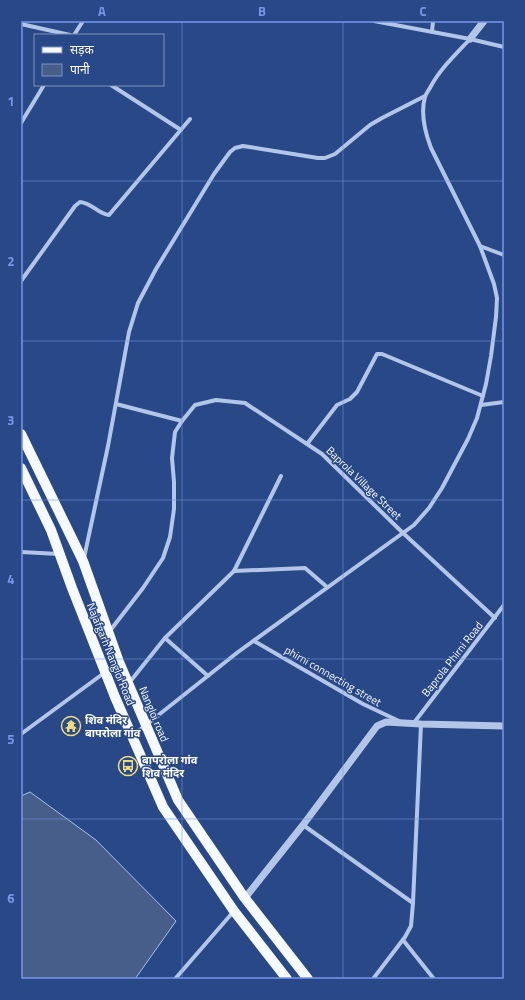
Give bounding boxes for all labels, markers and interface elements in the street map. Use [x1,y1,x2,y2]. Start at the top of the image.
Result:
text: A [98,1,106,21]
text: B [258,1,266,21]
text: C [419,1,427,21]
legend [34,34,164,86]
text: सड़क [70,40,95,59]
text: पानी [70,60,91,79]
text: 1 [7,91,15,111]
text: 2 [7,251,15,271]
text: 3 [7,410,15,430]
street label: Baprola Village Street [323,443,405,523]
text: 4 [7,569,15,589]
street label: Najafgarh Nangloi Road [83,600,139,708]
street label: Baprola Phirni Road [418,618,487,700]
street label: phirni connecting street [282,642,384,710]
street label: Nangloi road [135,684,173,744]
place label: शिव मंदिर बापरोला गांव [85,712,141,741]
temple icon: शिव मंदिर बापरोला गांव [60,715,82,737]
text: 5 [7,729,15,749]
place label: बापरोला गांव शिव मंदिर [142,752,198,781]
bus stop icon: बापरोला गांव शिव मंदिर [117,755,139,777]
text: 6 [7,888,15,908]

